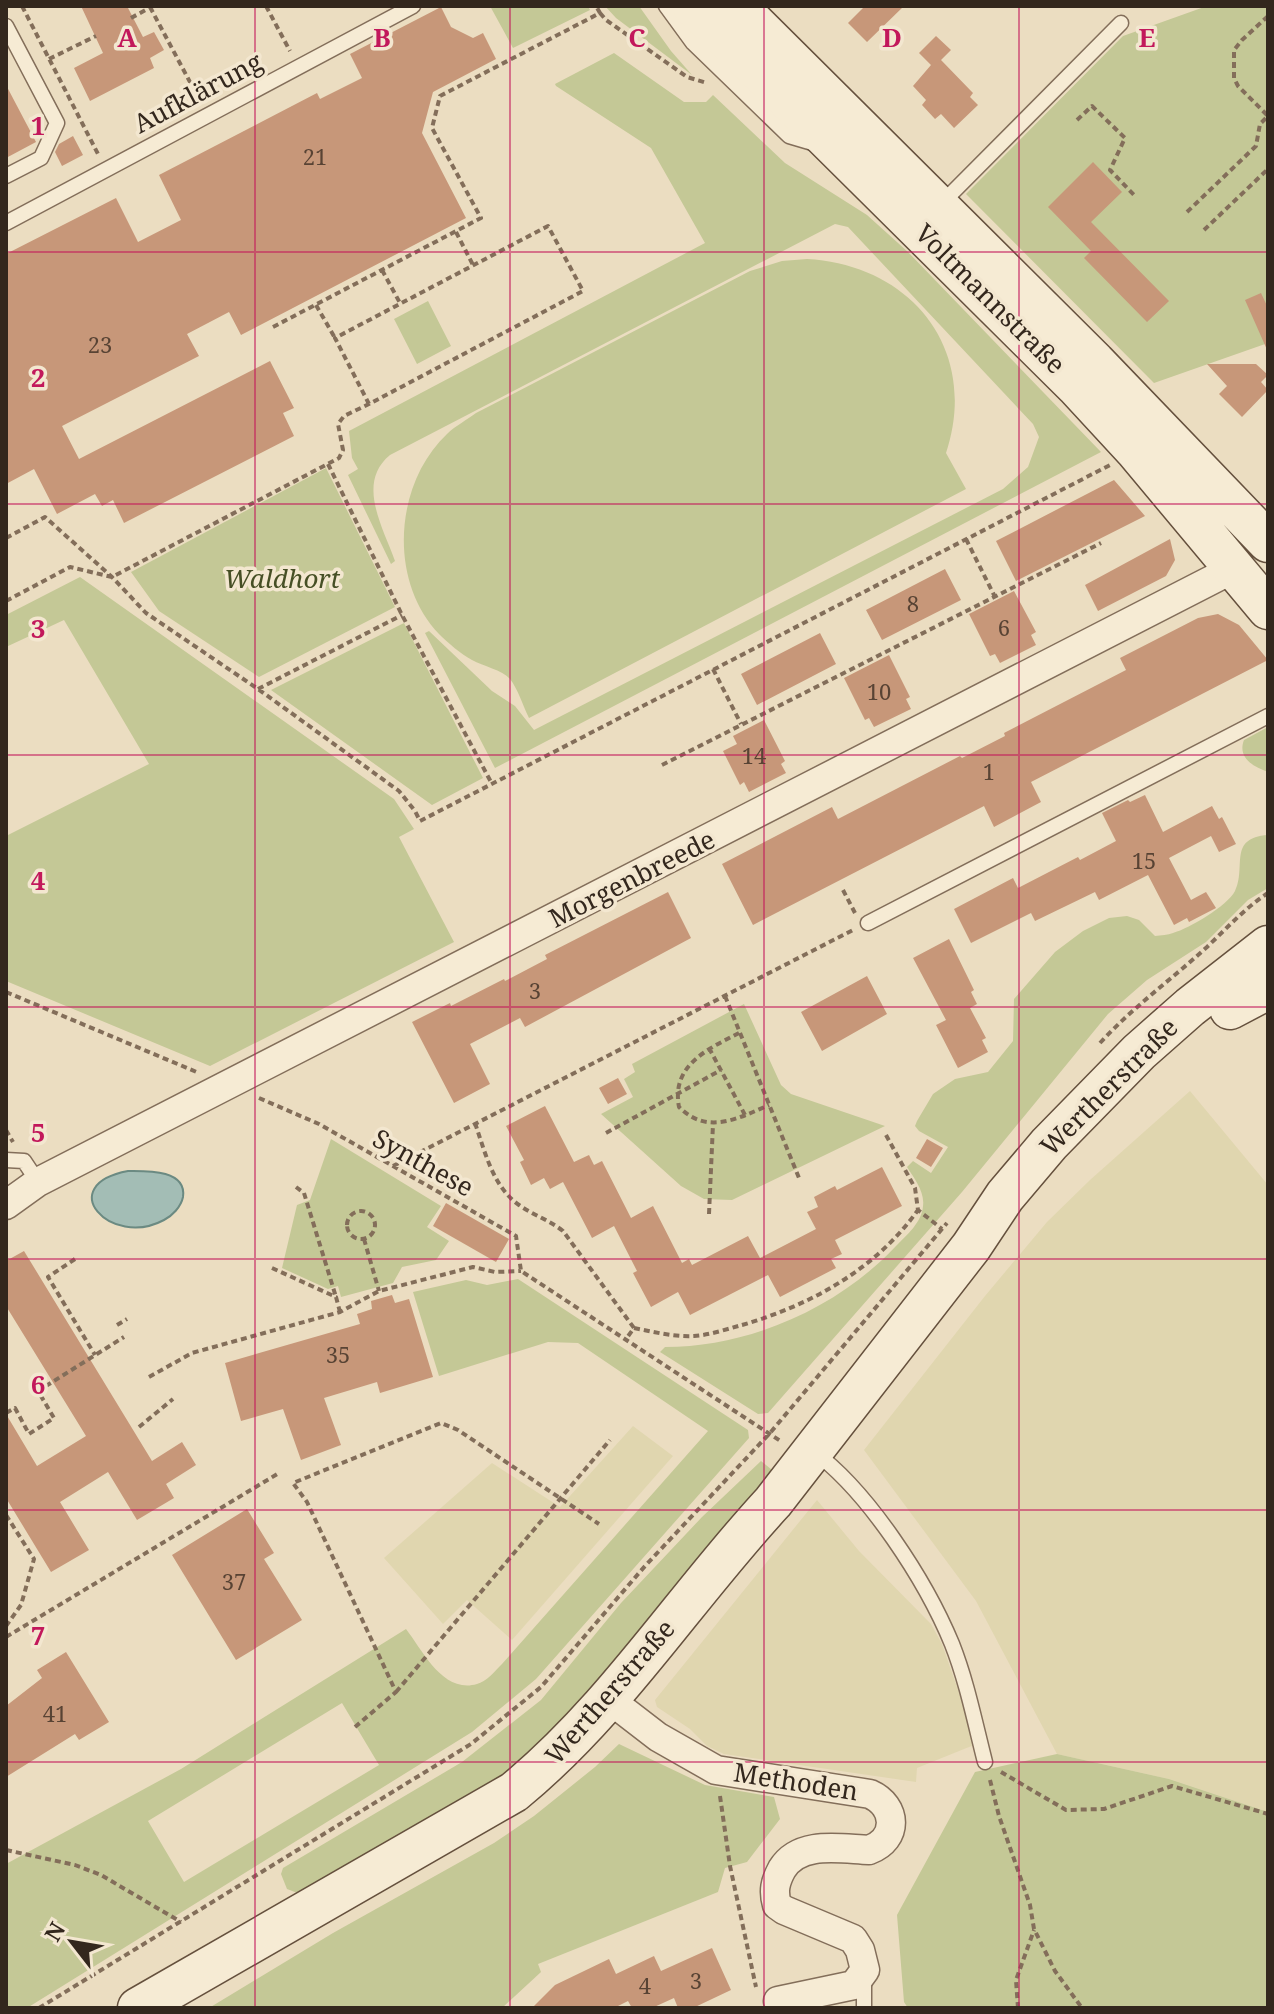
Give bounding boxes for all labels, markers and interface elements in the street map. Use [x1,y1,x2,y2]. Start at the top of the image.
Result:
text: A [117,19,137,55]
text: B [373,19,391,55]
text: C [628,19,646,55]
text: D [882,19,902,55]
text: E [1139,19,1156,55]
street label: Aufklärung [127,43,268,141]
text: 1 [31,107,45,143]
house number: 21 [303,141,327,171]
street label: Voltmannstraße [908,215,1074,381]
house number: 23 [88,329,112,359]
text: 2 [31,359,45,395]
park label: Waldhort [224,560,340,596]
house number: 8 [907,588,919,618]
text: 3 [31,610,45,646]
house number: 6 [998,612,1010,642]
house number: 10 [867,676,891,706]
house number: 14 [742,740,766,770]
house number: 1 [983,756,995,786]
street label: Morgenbreede [542,821,721,936]
house number: 15 [1132,845,1156,875]
text: 4 [31,862,46,898]
house number: 3 [529,975,541,1005]
street label: Wertherstraße [1031,1009,1185,1163]
text: 5 [31,1114,45,1150]
street label: Synthese [367,1120,480,1205]
house number: 35 [326,1339,350,1369]
text: 6 [31,1366,45,1402]
house number: 37 [222,1566,246,1596]
street label: Wertherstraße [536,1611,682,1772]
text: 7 [31,1617,45,1653]
house number: 41 [43,1698,67,1728]
street label: Methoden [731,1753,861,1809]
north arrow [32,1902,112,1982]
text: N [37,1916,71,1946]
house number: 3 [690,1965,702,1995]
house number: 4 [639,1970,651,2000]

